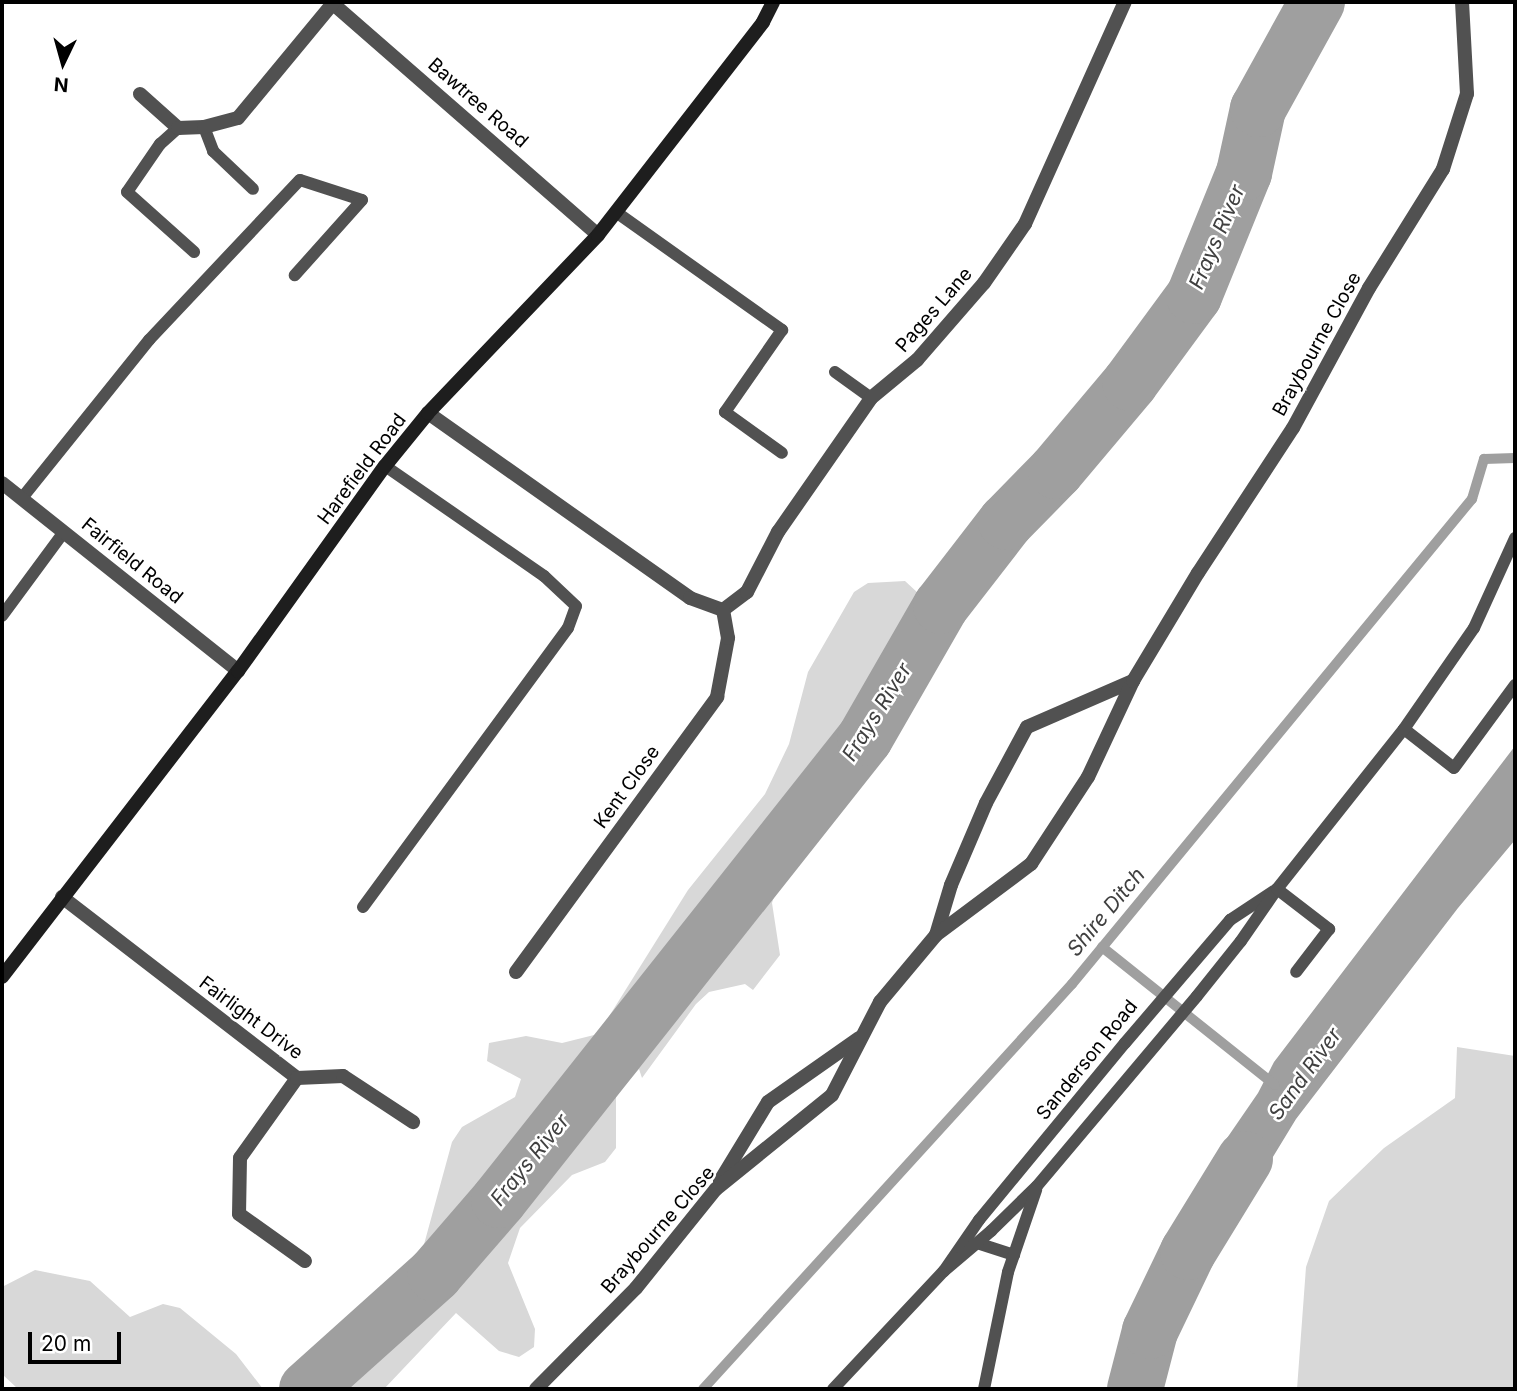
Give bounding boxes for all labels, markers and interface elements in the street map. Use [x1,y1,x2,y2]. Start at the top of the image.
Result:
north arrow [28,28,98,98]
street label: Bawtree Road [423,53,533,153]
text: N [53,72,69,97]
water label: Frays River [1184,181,1250,293]
street label: Pages Lane [891,263,977,357]
street label: Braybourne Close [1268,268,1366,420]
street label: Harefield Road [313,409,411,529]
street label: Fairfield Road [77,513,187,609]
water label: Frays River [837,658,917,766]
street label: Kent Close [589,741,665,833]
water label: Shire Ditch [1062,863,1150,961]
street label: Fairlight Drive [195,972,307,1064]
street label: Sanderson Road [1032,995,1142,1125]
water label: Sand River [1263,1023,1347,1125]
water label: Frays River [485,1109,575,1211]
street label: Braybourne Close [597,1162,719,1298]
scale bar [32,1318,124,1362]
text: 20 m [41,1331,91,1356]

